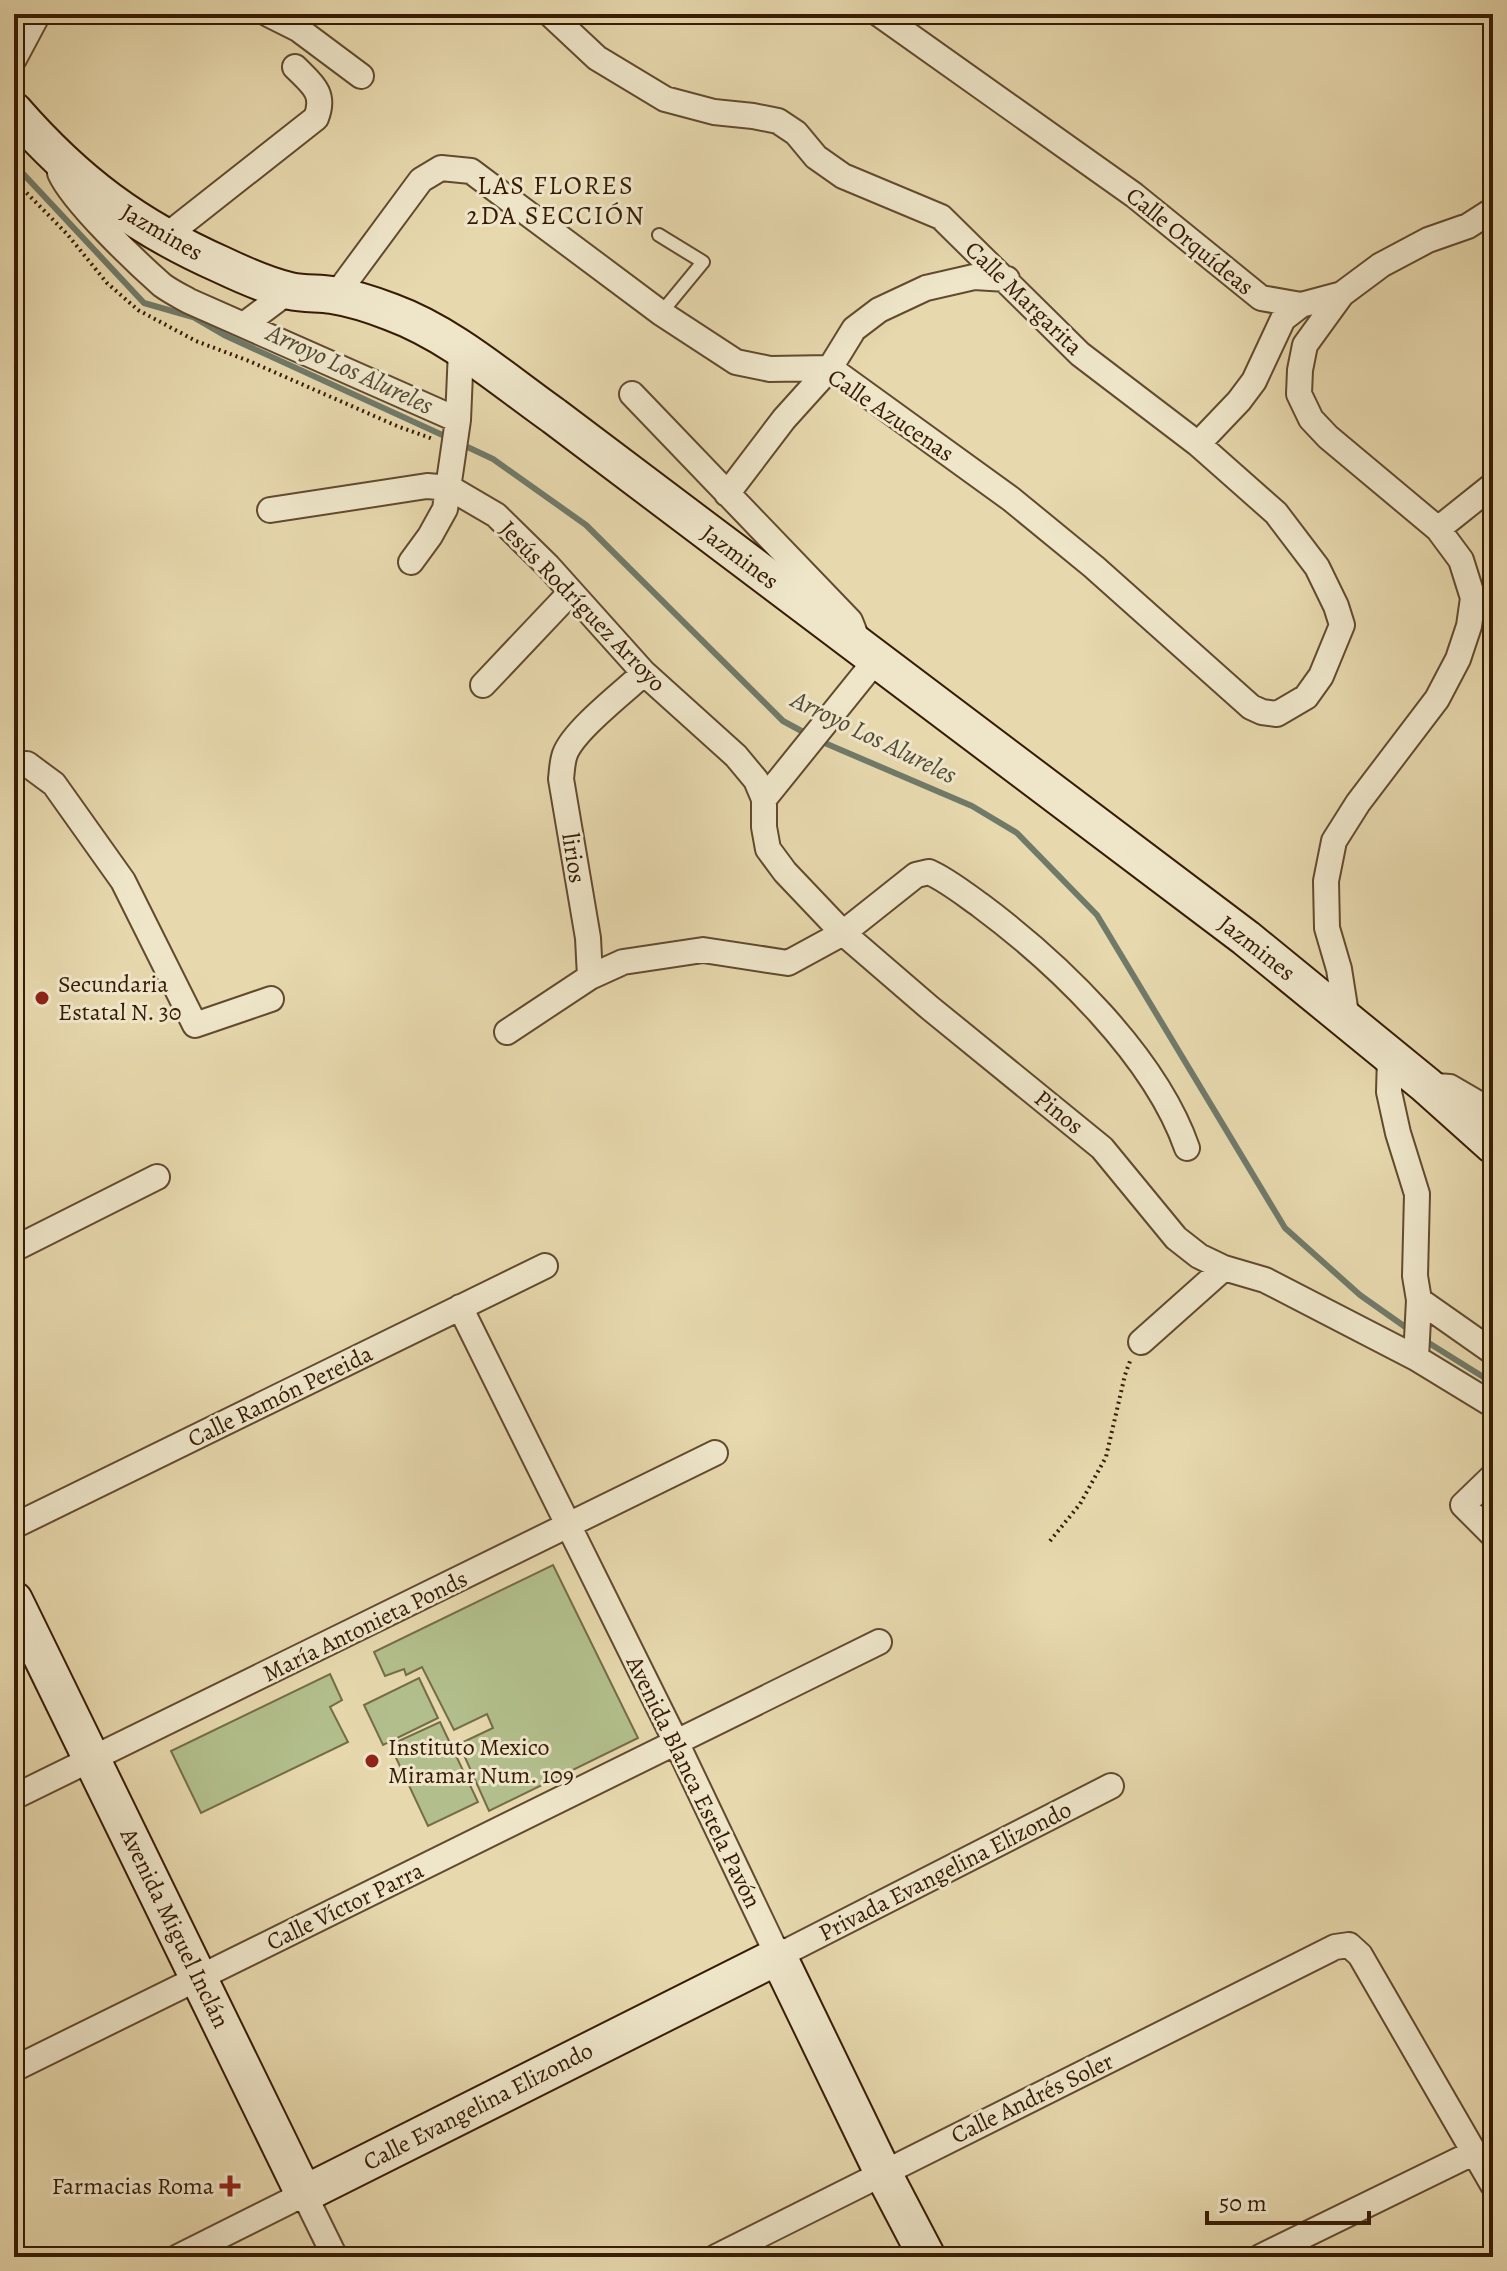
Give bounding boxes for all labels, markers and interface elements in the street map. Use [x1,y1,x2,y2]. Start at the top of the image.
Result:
district label: LAS FLORES 2DA SECCIÓN [466,168,646,233]
street label: Calle Orquídeas [1119,180,1261,302]
street label: Jazmines [115,196,209,268]
street label: Calle Margarita [958,234,1090,363]
water label: Arroyo Los Alureles [259,314,439,423]
street label: Calle Azucenas [822,361,960,469]
street label: Jesús Rodríguez Arroyo [493,513,673,699]
street label: Jazmines [695,517,785,597]
water label: Arroyo Los Alureles [784,681,963,792]
street label: lirios [554,831,594,885]
street label: Jazmines [1212,908,1302,988]
place label: Secundaria Estatal N. 30 [58,968,182,1028]
marker: Secundaria Estatal N. 30 [33,989,51,1007]
street label: Pinos [1028,1082,1090,1142]
street label: Calle Ramón Pereida [182,1337,379,1455]
street label: María Antonieta Ponds [257,1563,473,1689]
street label: Avenida Blanca Estela Pavón [618,1650,769,1913]
place label: Instituto Mexico Miramar Num. 109 [388,1731,574,1791]
marker: Instituto Mexico Miramar Num. 109 [363,1752,381,1770]
street label: Privada Evangelina Elizondo [813,1793,1077,1949]
street label: Avenida Miguel Inclán [112,1822,237,2033]
street label: Calle Víctor Parra [261,1854,430,1958]
street label: Calle Evangelina Elizondo [358,2034,598,2178]
street label: Calle Andrés Soler [945,2045,1119,2151]
place label: Farmacias Roma [52,2170,215,2202]
scale bar [1207,2175,1369,2225]
marker: Farmacias Roma [221,2177,239,2195]
text: 50 m [1219,2187,1267,2219]

